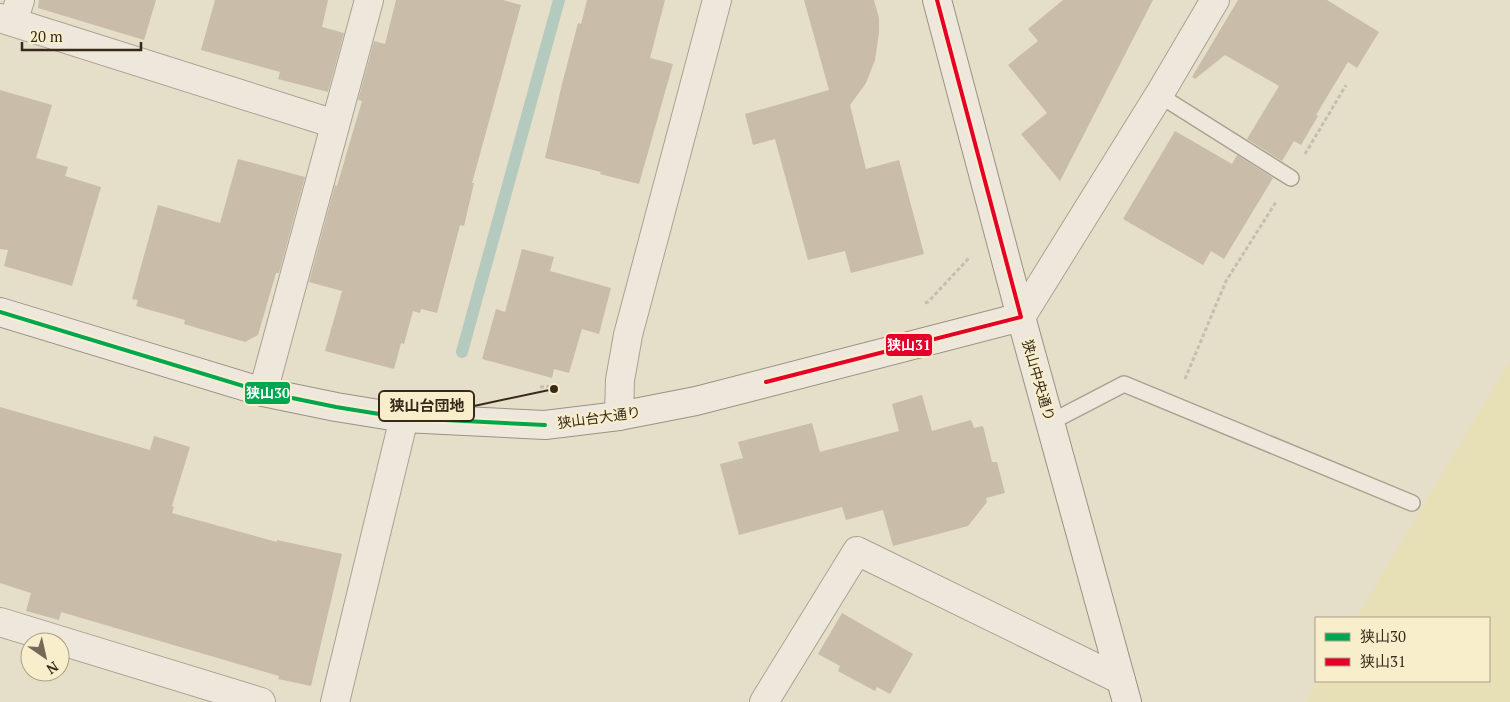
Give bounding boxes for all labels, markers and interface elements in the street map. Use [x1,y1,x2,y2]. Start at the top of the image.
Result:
scale bar [22,20,141,52]
text: 20 m [30,26,63,46]
line badge: 狭山31 [885,333,933,357]
text: 狭山31 [887,335,931,354]
street label: 狭山中央通り [1018,337,1060,423]
line badge: 狭山30 [244,381,291,405]
text: 狭山30 [246,383,290,402]
callout: 狭山台団地 [379,391,474,421]
text: 狭山台団地 [389,395,465,415]
street label: 狭山台大通り [556,402,642,432]
legend [1315,617,1490,682]
text: 狭山30 [1360,626,1406,646]
north arrow [20,632,70,682]
text: 狭山31 [1360,651,1406,671]
text: N [43,657,62,679]

